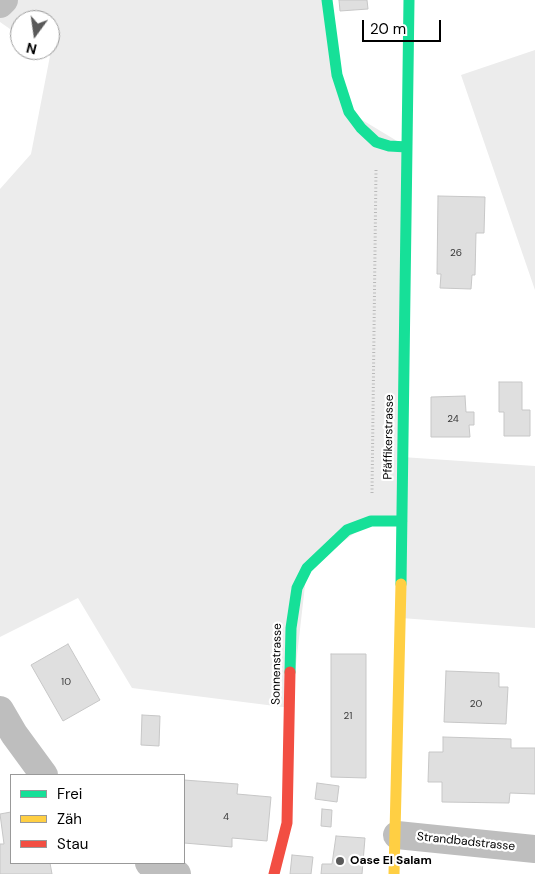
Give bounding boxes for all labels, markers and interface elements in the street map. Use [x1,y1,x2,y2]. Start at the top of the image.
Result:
north arrow [10,10,60,60]
scale bar [365,10,444,42]
text: 20 m [370,19,406,39]
text: N [24,39,39,59]
house number: 26 [450,247,462,259]
street label: Pfäffikerstrasse [381,394,397,480]
house number: 24 [447,413,459,425]
street label: Sonnenstrasse [269,623,285,705]
house number: 10 [61,676,71,688]
house number: 20 [470,698,482,710]
house number: 21 [344,710,352,722]
legend [10,774,185,864]
text: Frei [57,784,82,804]
text: Zäh [57,809,82,829]
house number: 4 [223,811,229,823]
street label: Strandbadstrasse [416,830,516,854]
text: Stau [57,834,88,854]
place label: Oase El Salam [350,854,432,868]
marker: Oase El Salam [334,855,346,867]

